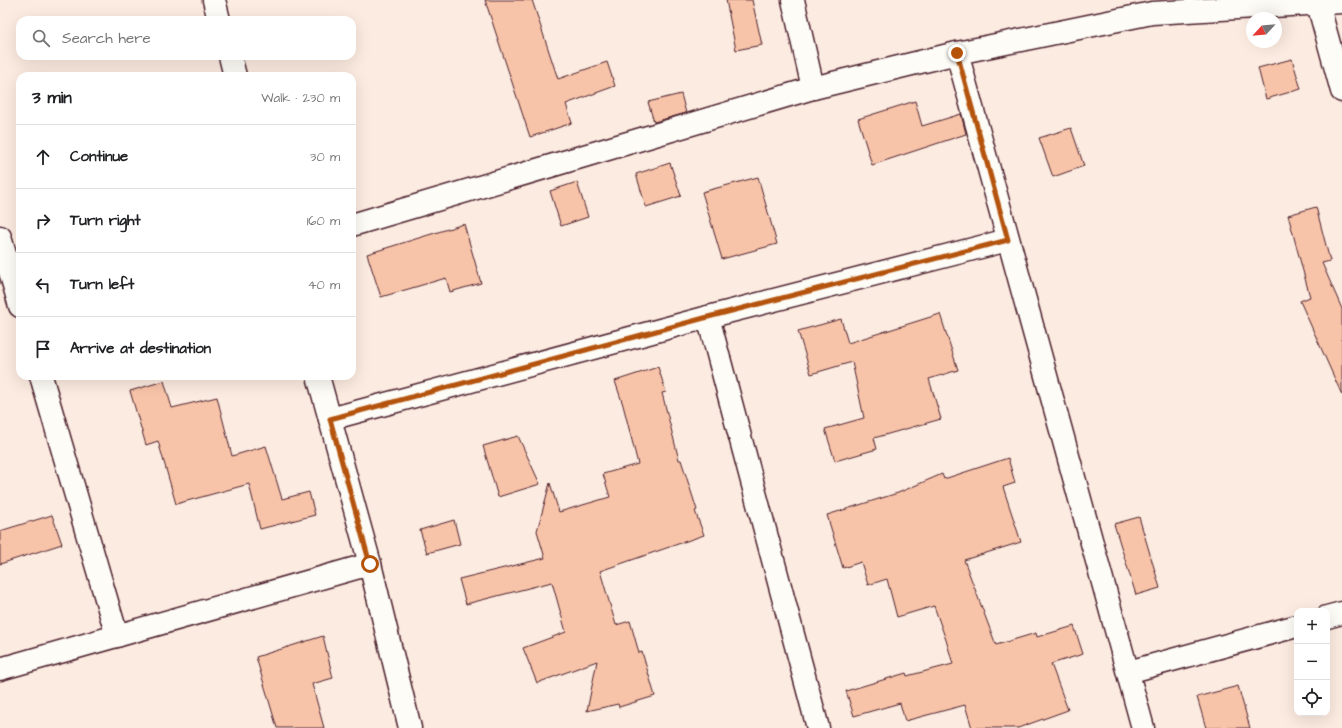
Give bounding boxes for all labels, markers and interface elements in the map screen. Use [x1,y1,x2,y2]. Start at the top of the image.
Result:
north arrow [1246,12,1282,48]
search box [16,16,356,60]
icon: search [30,27,52,49]
text: Search here [62,28,151,49]
route end [948,44,966,62]
text: 3 min [32,86,72,110]
text: Walk · 230 m [261,89,340,107]
icon: ahead [32,146,54,168]
text: Continue [70,146,128,167]
text: 30 m [310,148,340,166]
icon: right [32,210,54,232]
text: Turn right [70,210,141,231]
text: 160 m [307,212,340,230]
icon: left [32,274,54,296]
text: Turn left [70,274,134,295]
text: 40 m [308,276,340,294]
icon: arrive [32,338,54,360]
text: Arrive at destination [70,338,211,359]
route start [361,555,379,573]
map controls [1294,608,1330,716]
button: + [1294,608,1330,644]
button: − [1294,644,1330,680]
button: locate [1294,680,1330,716]

